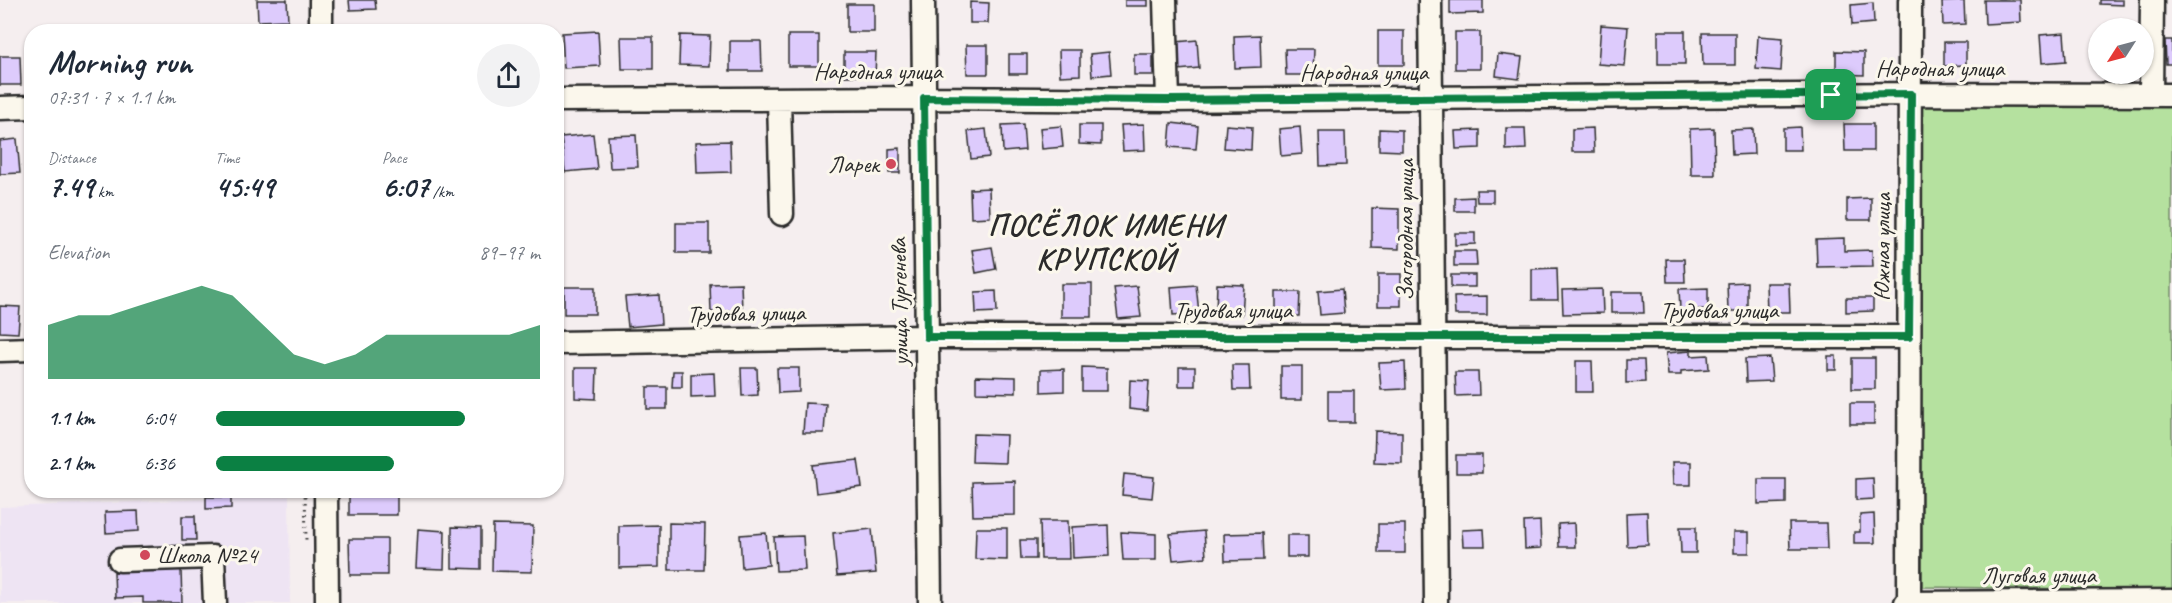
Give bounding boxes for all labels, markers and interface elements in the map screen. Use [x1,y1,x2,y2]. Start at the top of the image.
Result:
north arrow [2088,18,2154,84]
map controls [2088,18,2154,84]
text: Morning run [48,41,192,83]
button: share [477,44,540,107]
street label: Народная улица [1876,53,2006,83]
street label: Народная улица [814,56,944,86]
street label: Народная улица [1300,57,1430,87]
pin [1805,69,1856,120]
icon: arrive [1814,78,1847,111]
text: 07:31 · 7 × 1.1 km [48,85,175,110]
text: Distance [48,148,96,168]
text: Time [215,148,239,168]
text: Pace [382,148,407,168]
place label: Ларек [828,149,881,179]
marker: Ларек [884,157,898,171]
street label: Загородная улица [1390,158,1420,301]
text: 7.49 [48,168,94,206]
text: 45:49 [215,168,274,206]
text: 6:07 [382,168,429,206]
text: km [94,182,113,202]
text: /km [429,182,454,202]
street label: Южная улица [1867,192,1897,301]
district label: ПОСЁЛОК ИМЕНИ КРУПСКОЙ [988,206,1227,278]
street label: улица Тургенева [883,236,915,368]
text: Elevation [48,240,110,265]
text: 89–97 m [479,240,540,265]
street label: Трудовая улица [1174,295,1294,325]
street label: Трудовая улица [1660,295,1780,325]
street label: Трудовая улица [687,297,807,329]
text: 1.1 km [48,406,95,431]
text: 6:04 [144,406,175,431]
text: 2.1 km [48,451,95,476]
text: 6:36 [144,451,175,476]
place label: Школа №24 [157,540,259,570]
marker: Школа №24 [138,548,152,562]
street label: Луговая улица [1982,560,2098,590]

